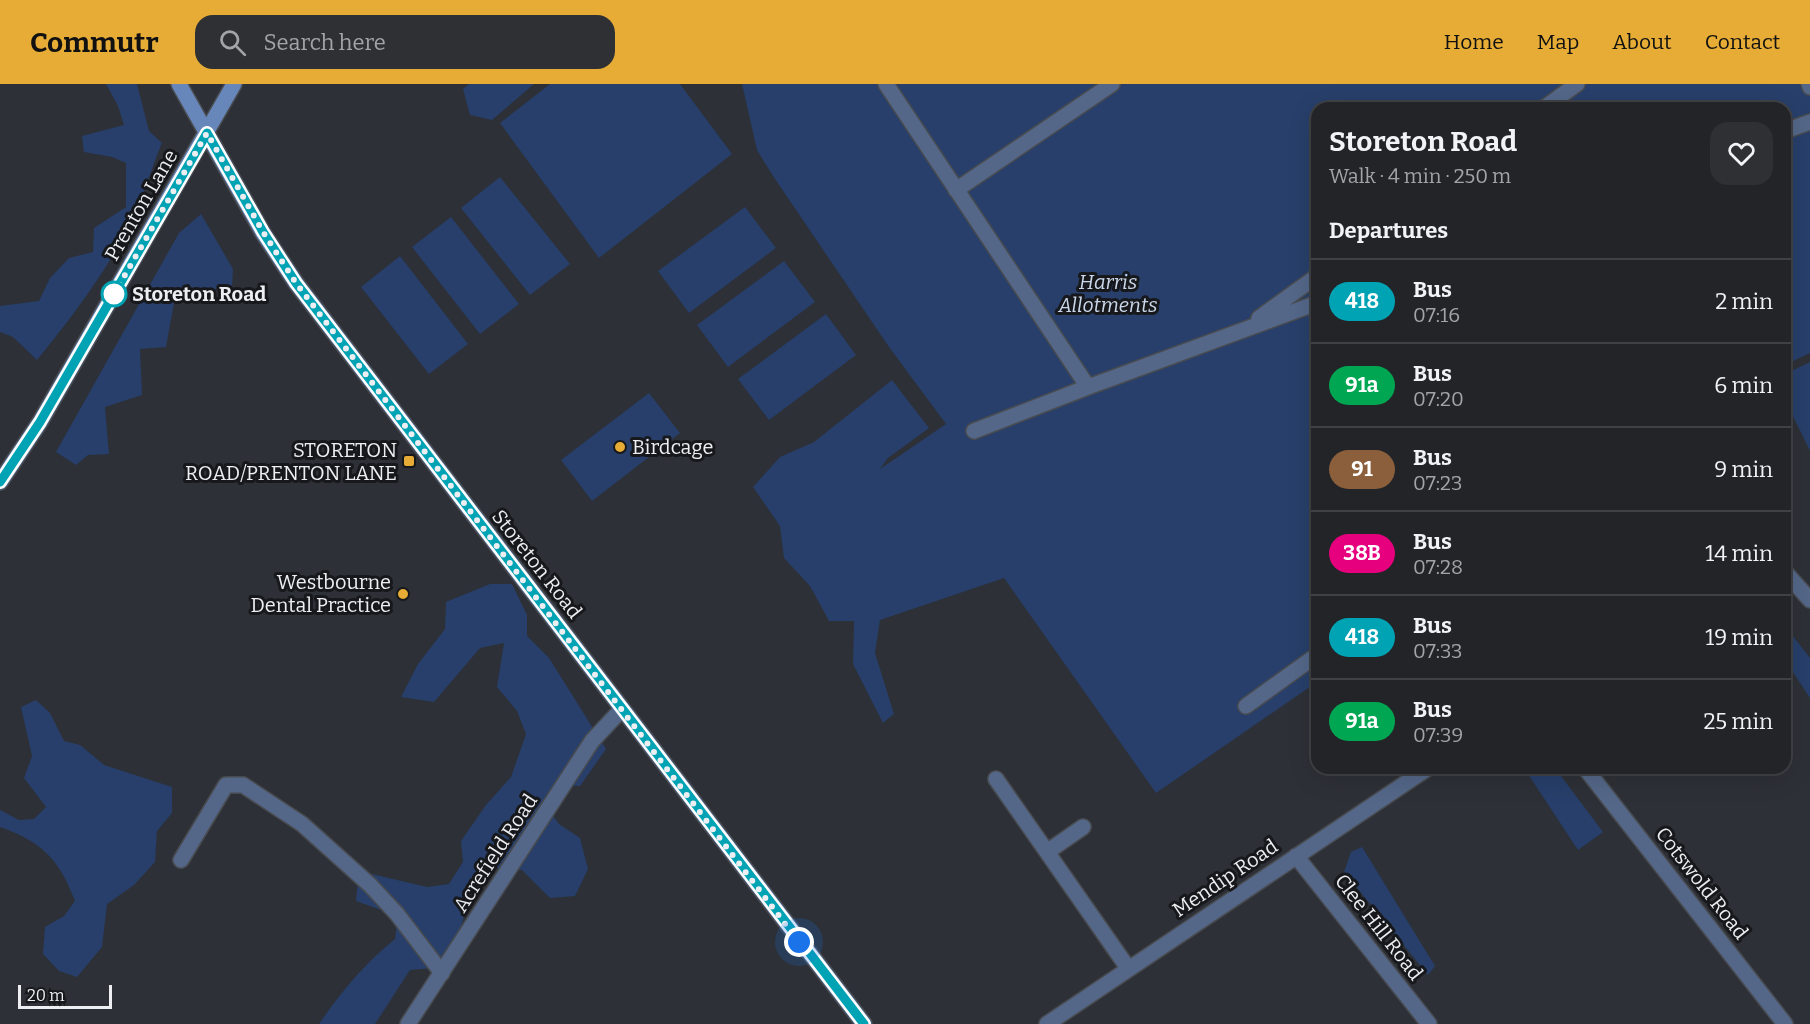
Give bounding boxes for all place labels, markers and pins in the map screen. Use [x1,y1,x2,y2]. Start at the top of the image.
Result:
marker: Storeton Road [101,281,127,307]
place label: Storeton Road [132,282,266,306]
place label: Birdcage [632,435,713,459]
place label: STORETON ROAD/PRENTON LANE [185,438,397,485]
marker: Birdcage [613,440,627,454]
marker: STORETON ROAD/PRENTON LANE [402,454,416,468]
place label: Westbourne Dental Practice [251,570,391,617]
marker: Westbourne Dental Practice [396,587,410,601]

